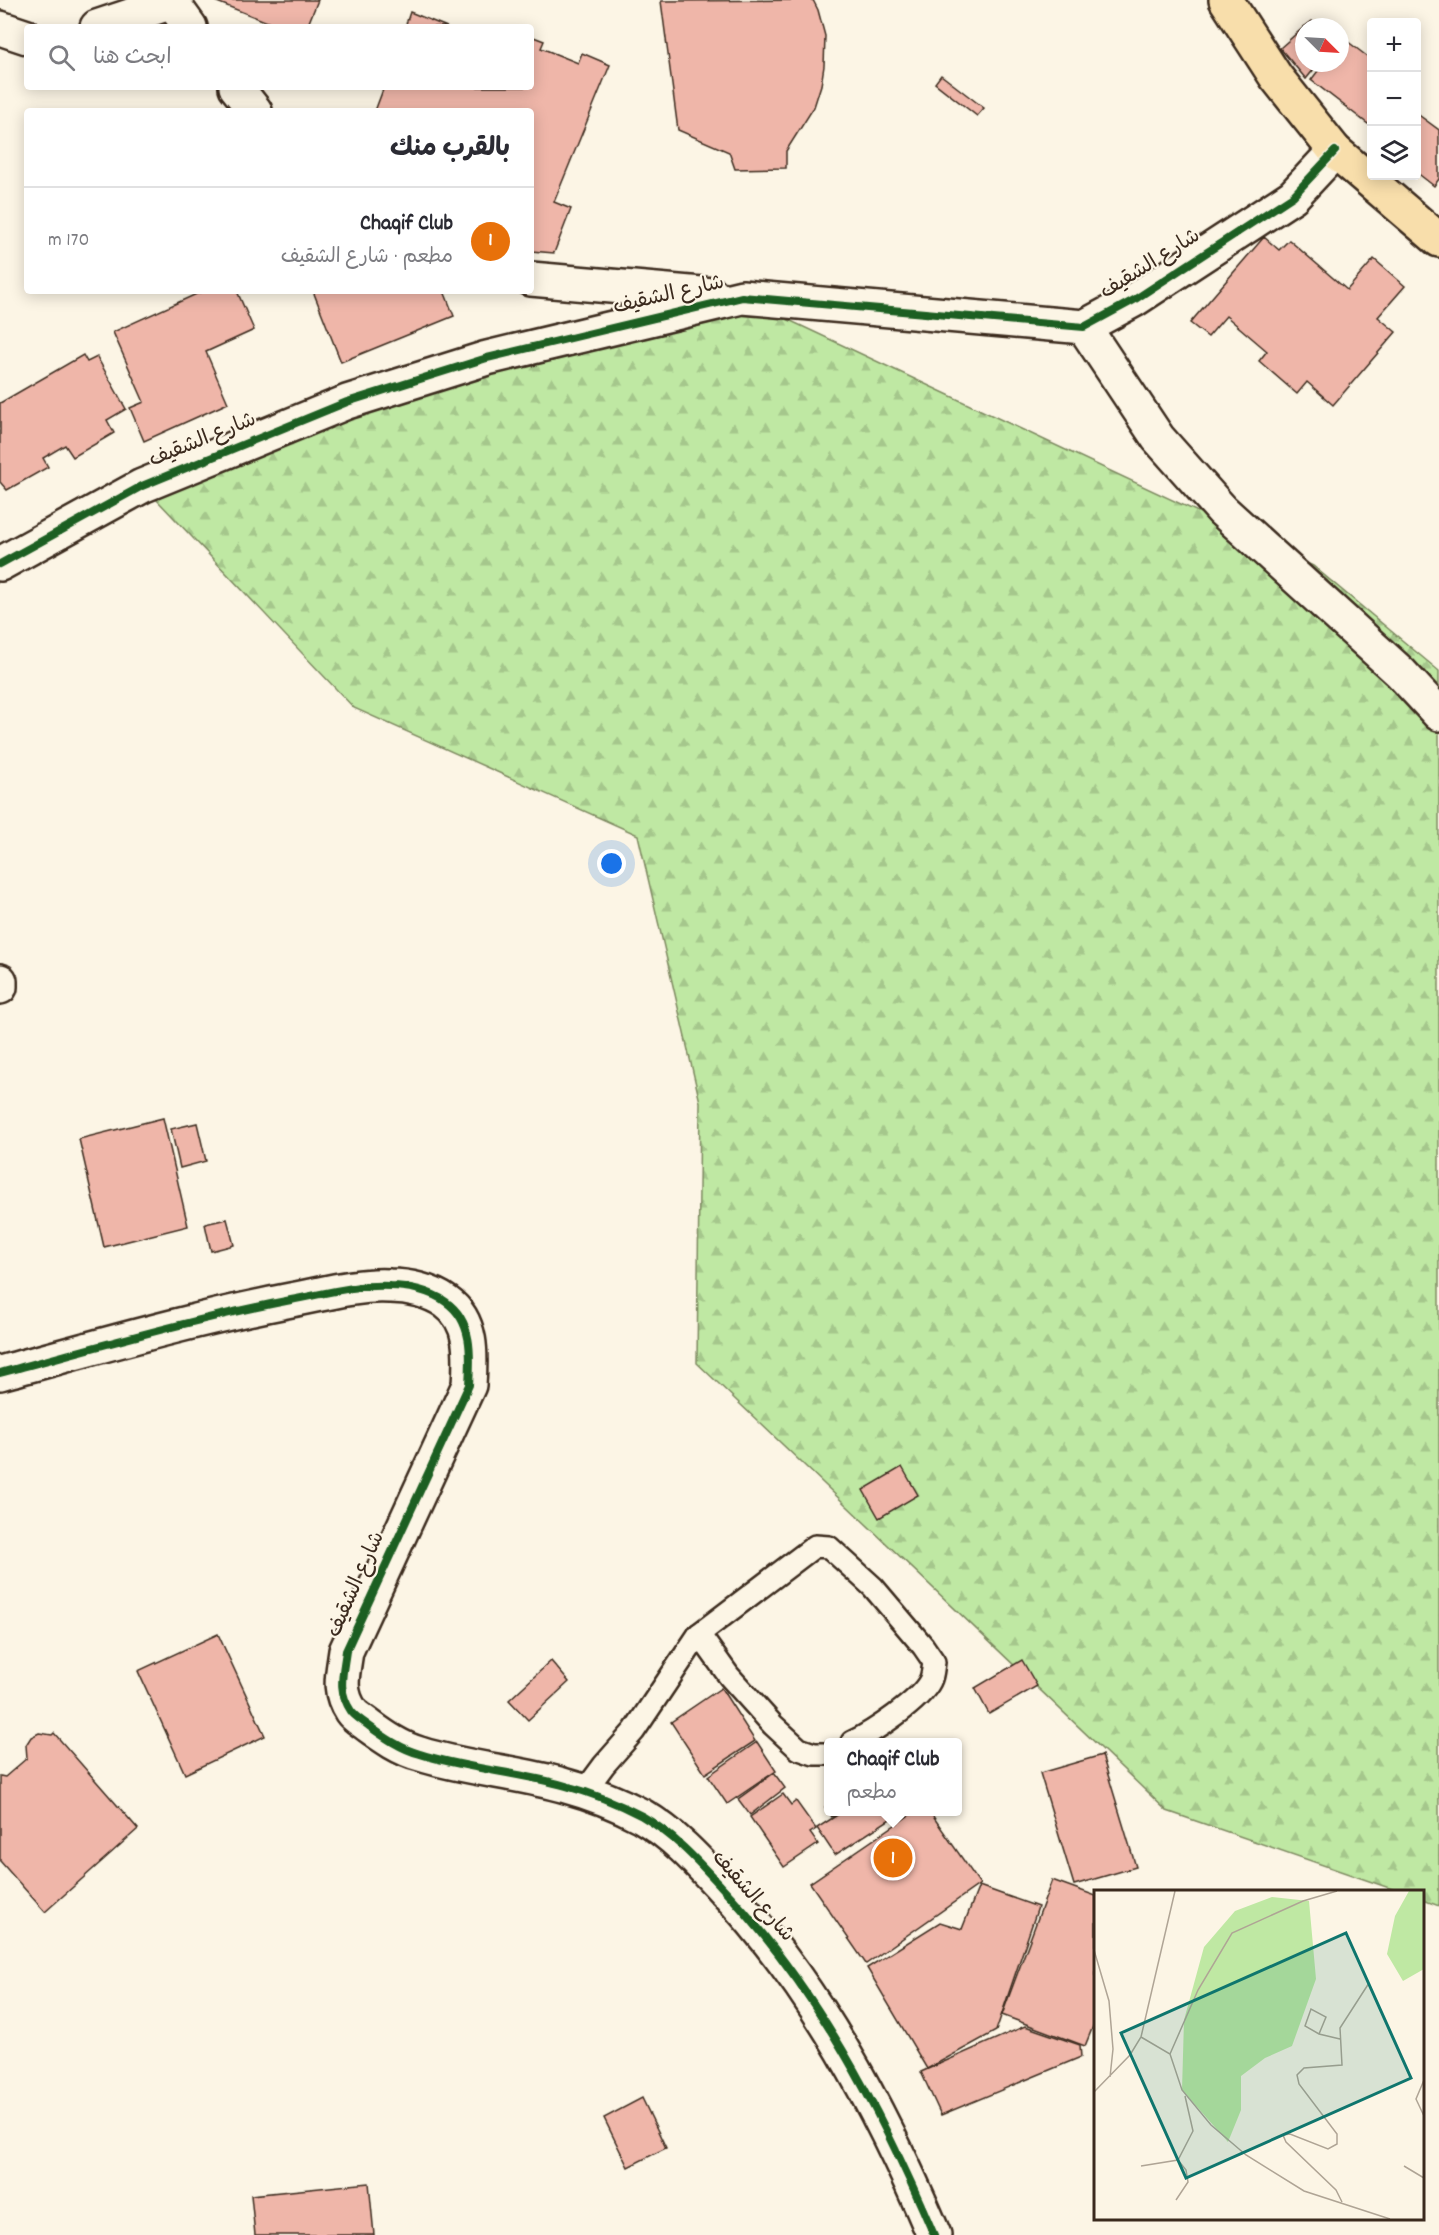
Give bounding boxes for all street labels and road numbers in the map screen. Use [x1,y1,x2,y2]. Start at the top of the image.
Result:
street label: شارع الشقيف [1095,222,1207,308]
street label: شارع الشقيف [610,269,728,323]
street label: شارع الشقيف [145,406,261,476]
street label: شارع الشقيف [320,1527,394,1643]
street label: شارع الشقيف [704,1844,800,1950]

